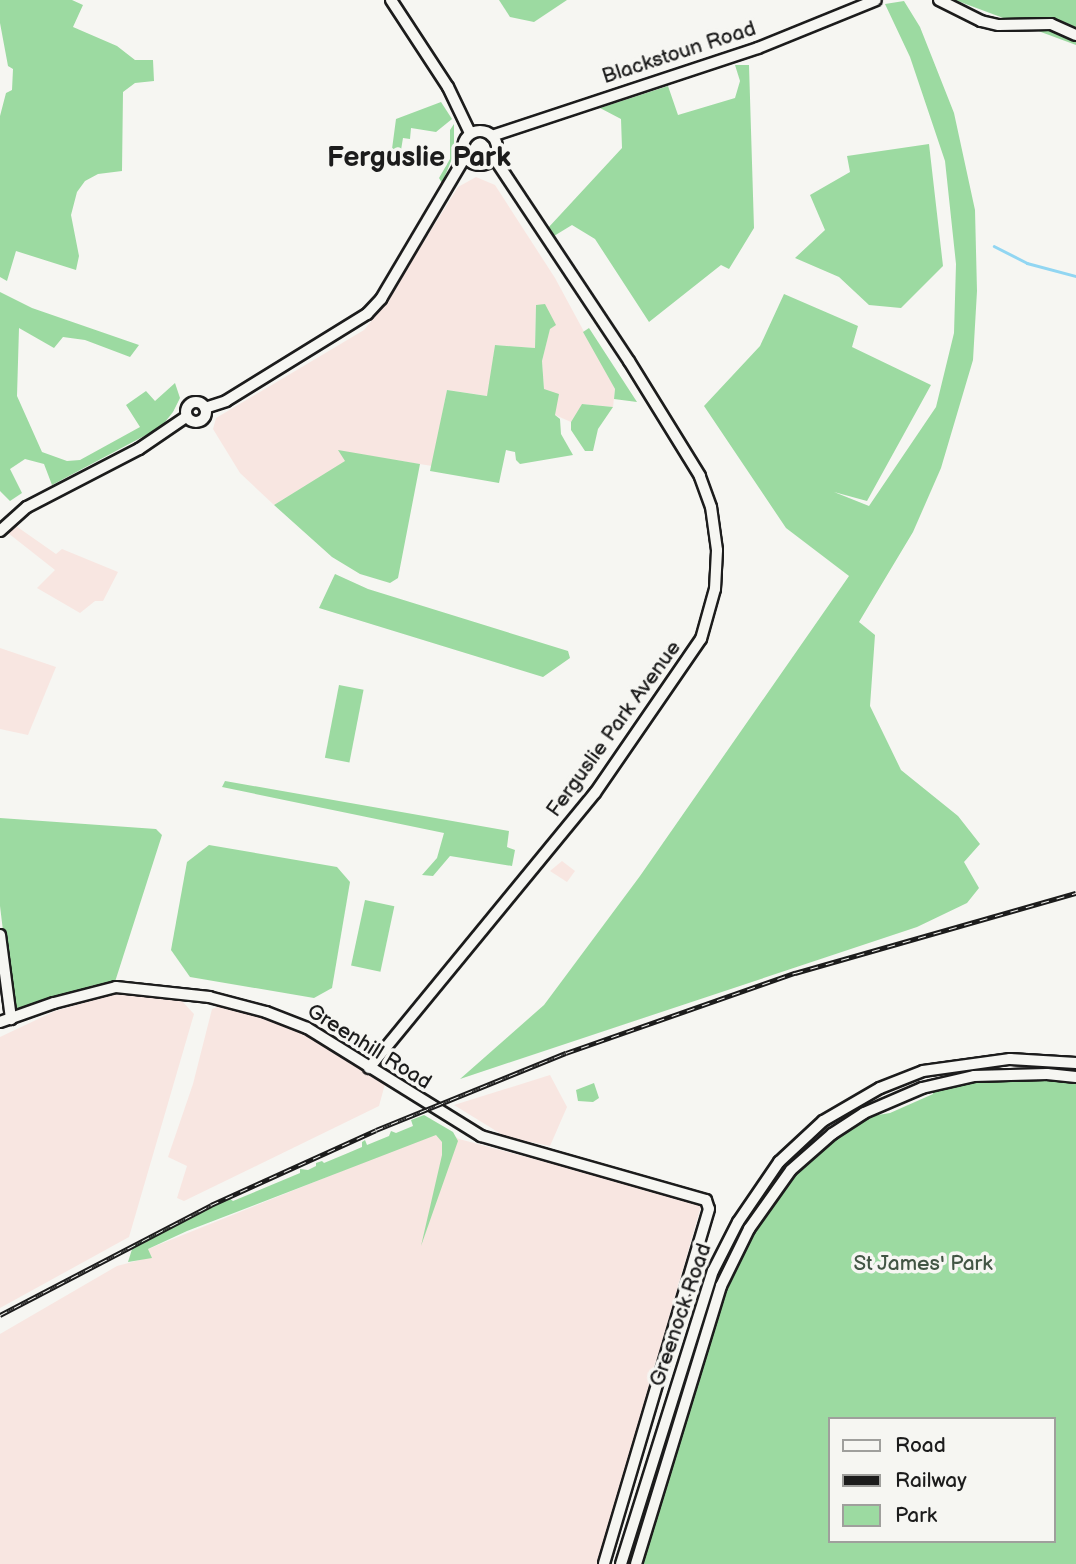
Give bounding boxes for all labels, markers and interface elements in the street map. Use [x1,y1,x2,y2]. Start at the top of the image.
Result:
street label: Blackstoun Road [599,16,759,90]
district label: Ferguslie Park [327,141,511,175]
street label: Ferguslie Park Avenue [542,636,686,822]
street label: Greenhill Road [302,999,436,1095]
street label: Greenock Road [645,1240,717,1390]
park label: St James' Park [853,1251,993,1277]
legend [828,1417,1055,1543]
text: Road [895,1433,946,1458]
text: Railway [895,1468,967,1493]
text: Park [895,1503,937,1528]

